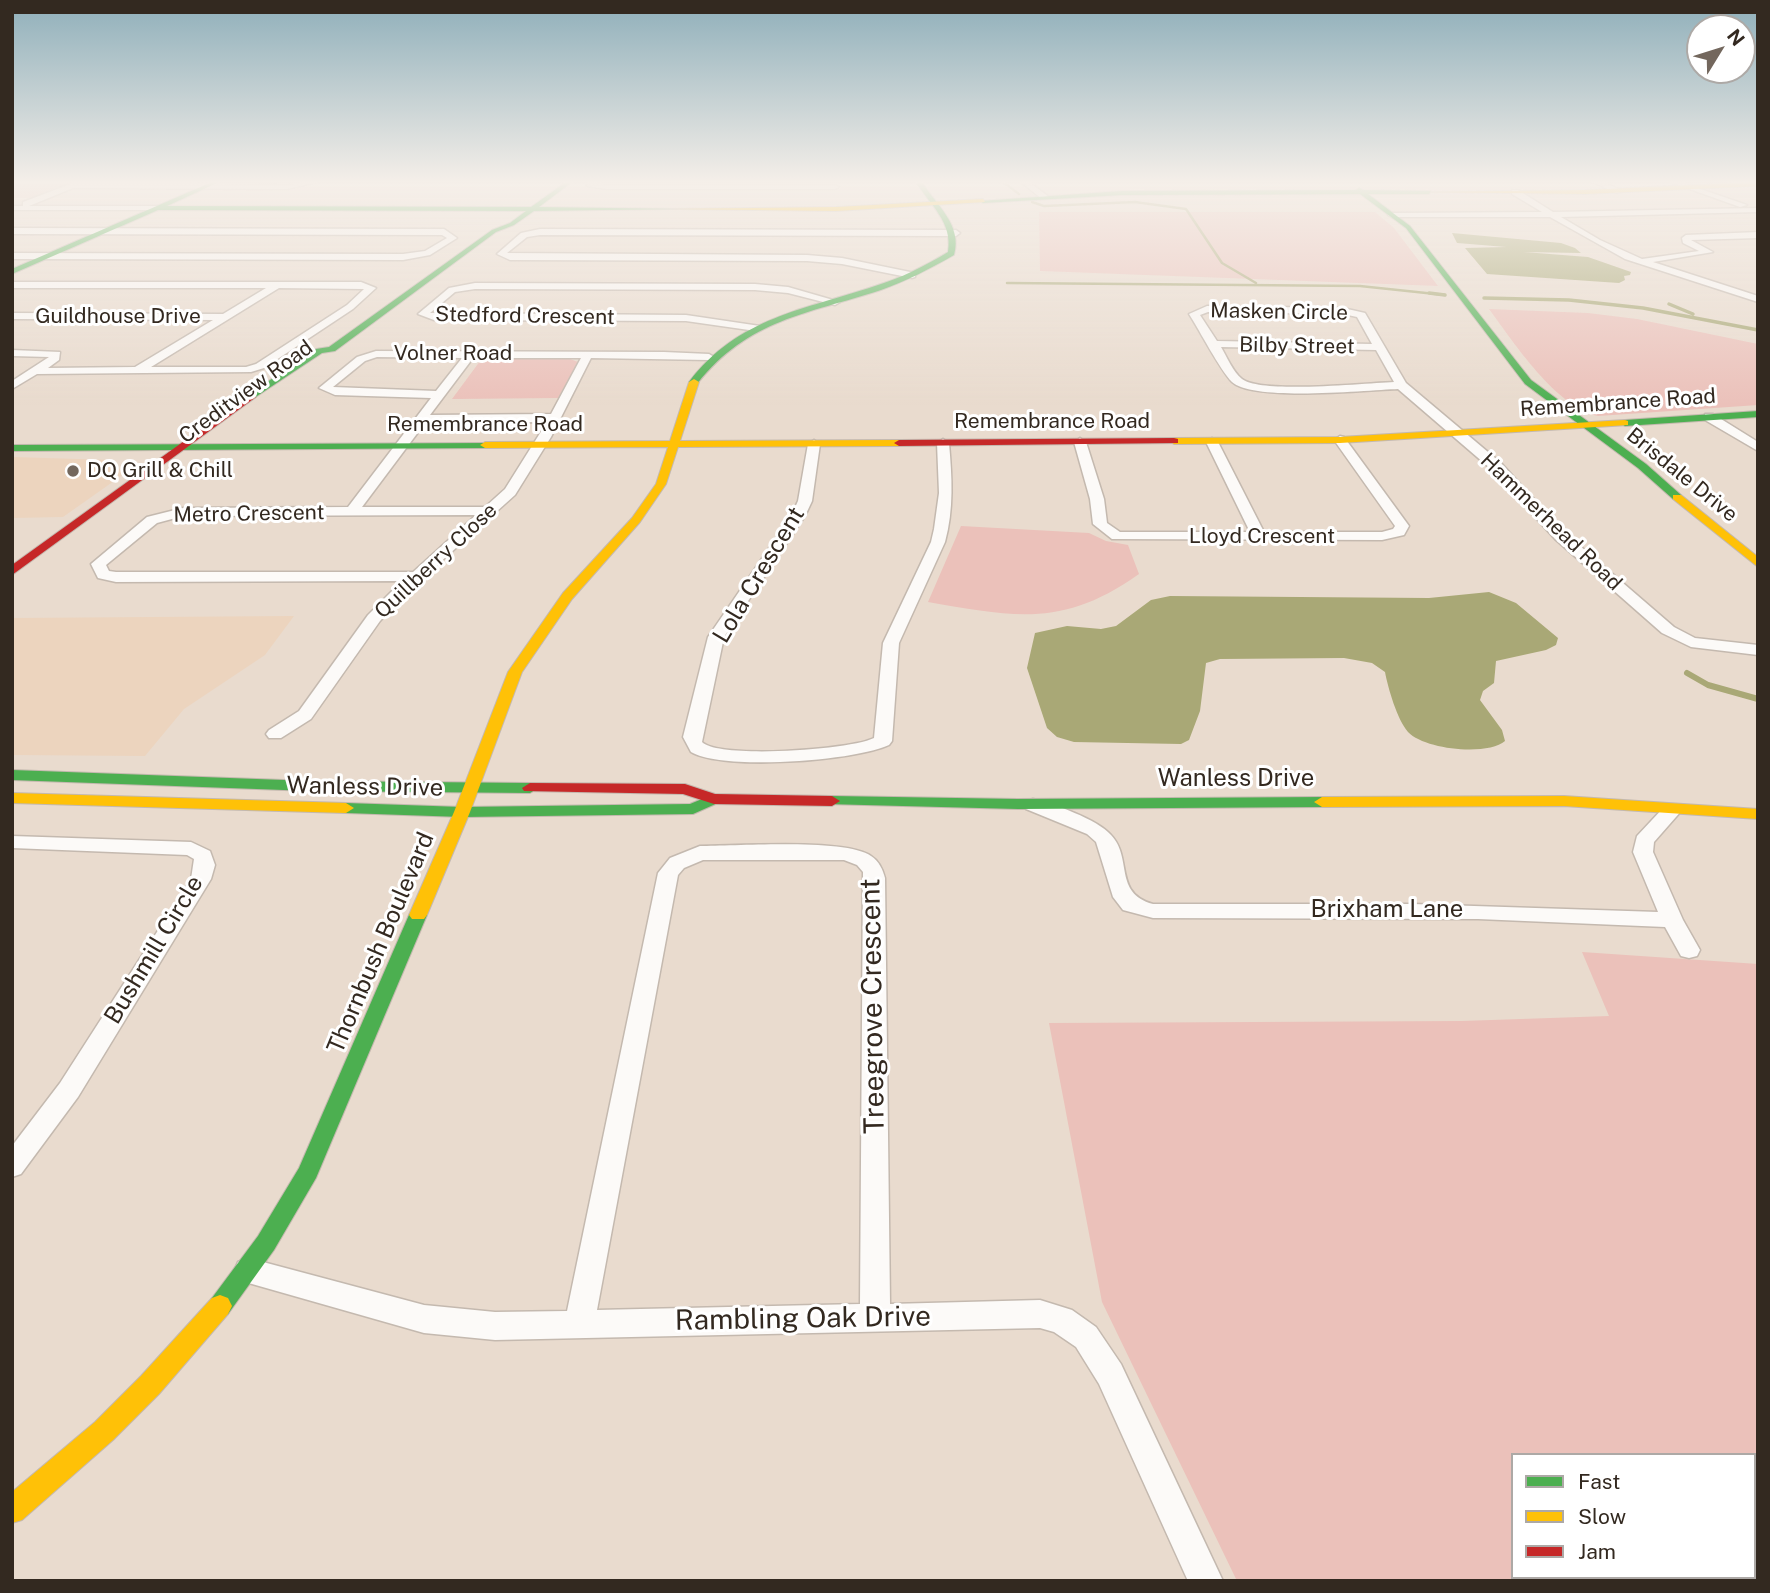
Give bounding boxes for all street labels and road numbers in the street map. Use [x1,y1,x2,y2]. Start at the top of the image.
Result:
street label: Masken Circle [1210,298,1348,326]
street label: Stedford Crescent [435,302,615,330]
street label: Guildhouse Drive [35,304,201,330]
street label: Bilby Street [1239,332,1355,360]
street label: Creditview Road [174,335,318,449]
street label: Volner Road [394,341,512,367]
street label: Remembrance Road [1519,384,1717,422]
street label: Remembrance Road [954,409,1150,435]
street label: Remembrance Road [387,412,583,438]
street label: Brisdale Drive [1621,423,1743,527]
street label: Hammerhead Road [1475,448,1627,596]
street label: Quillberry Close [370,498,502,624]
street label: Metro Crescent [173,500,325,528]
street label: Lola Crescent [707,502,811,648]
street label: Lloyd Crescent [1189,524,1335,550]
street label: Wanless Drive [1158,765,1314,793]
street label: Wanless Drive [286,771,444,803]
street label: Thornbush Boulevard [321,828,441,1058]
street label: Bushmill Circle [98,871,210,1029]
street label: Treegrove Crescent [854,878,892,1134]
street label: Brixham Lane [1311,896,1463,924]
street label: Rambling Oak Drive [675,1300,931,1338]

